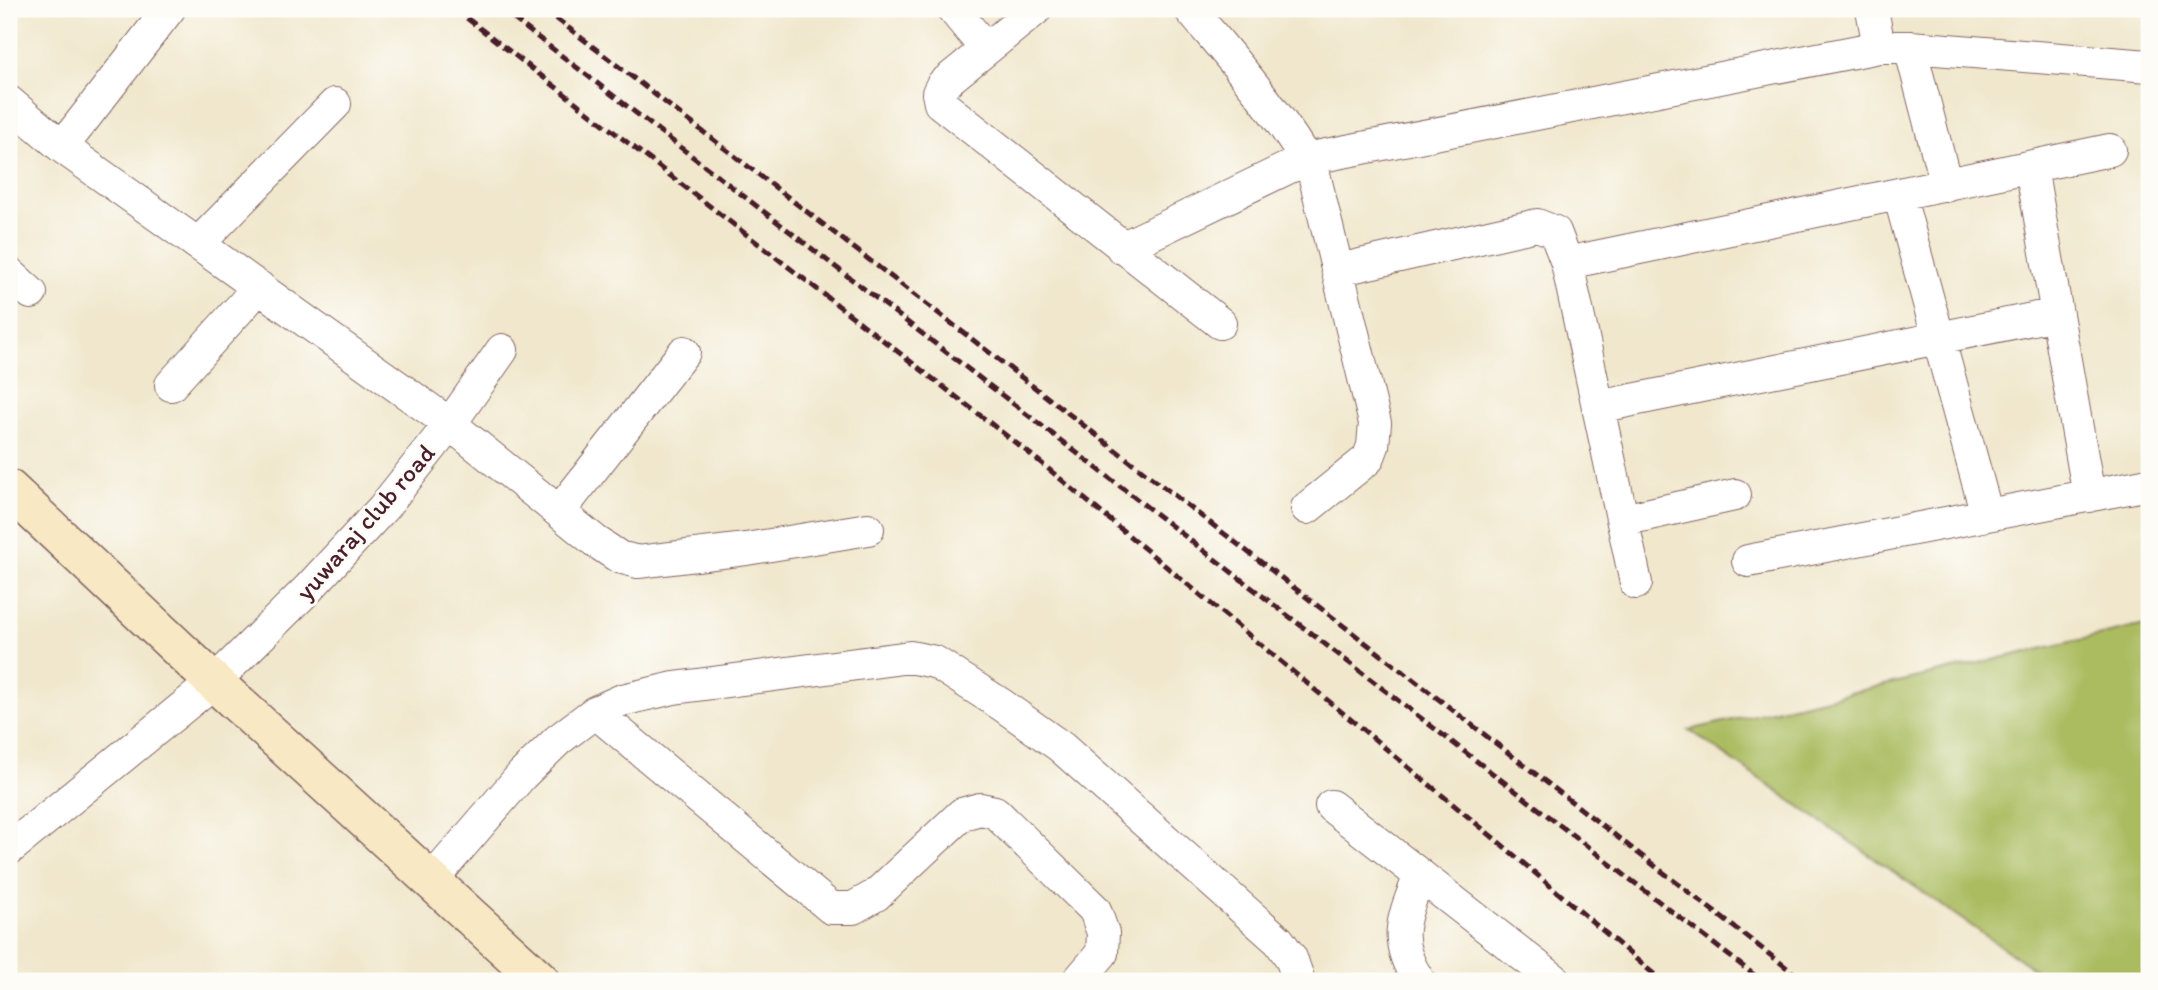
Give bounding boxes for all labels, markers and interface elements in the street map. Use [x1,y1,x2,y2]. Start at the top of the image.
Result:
street label: yuwaraj club road [288,437,442,607]

